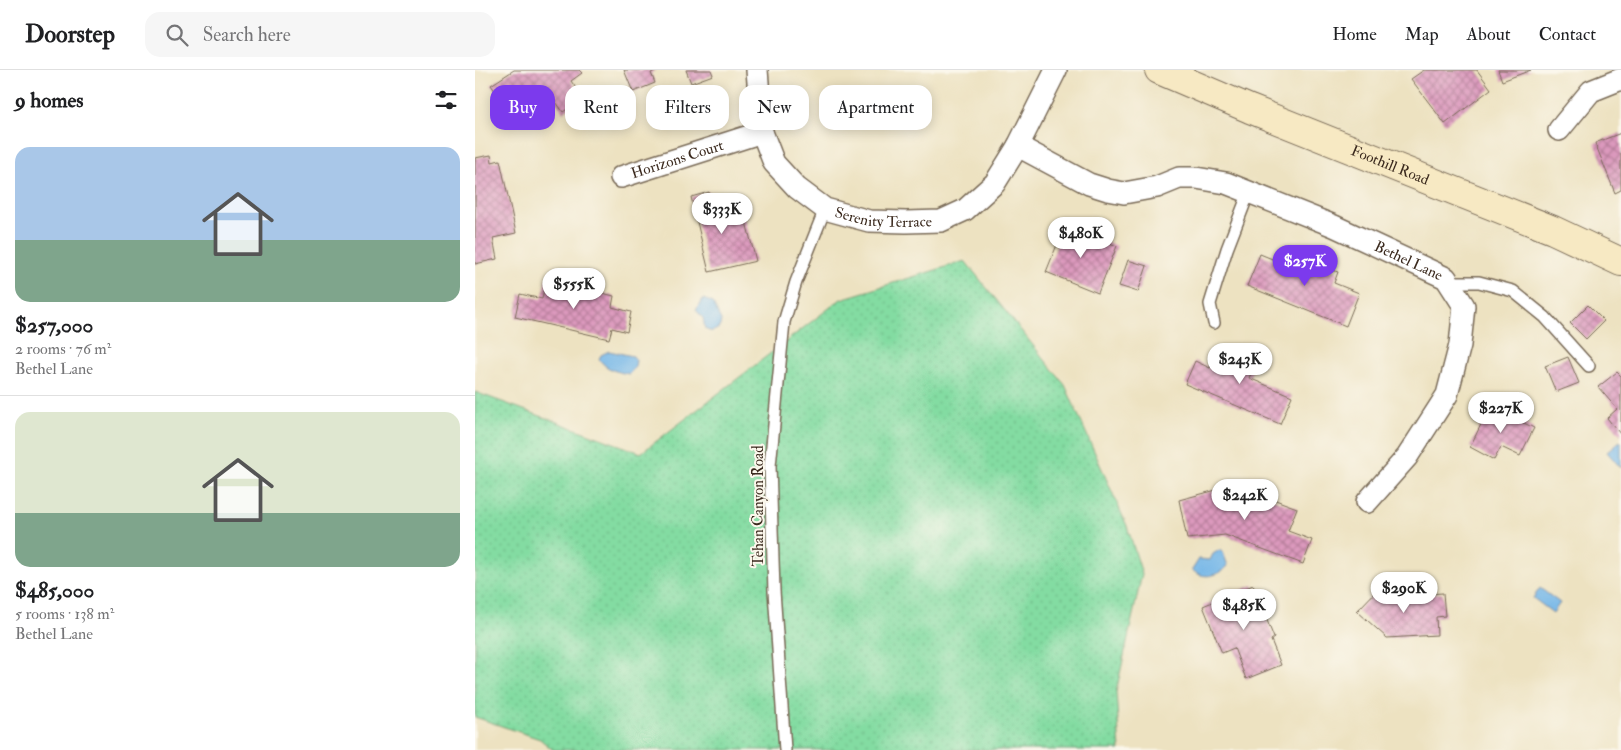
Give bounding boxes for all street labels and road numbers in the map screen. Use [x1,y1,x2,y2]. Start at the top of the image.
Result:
street label: Horizons Court [629,136,726,183]
street label: Foothill Road [1348,141,1432,190]
street label: Serenity Terrace [833,203,932,232]
street label: Bethel Lane [1371,237,1446,285]
street label: Tehan Canyon Road [749,445,768,567]

